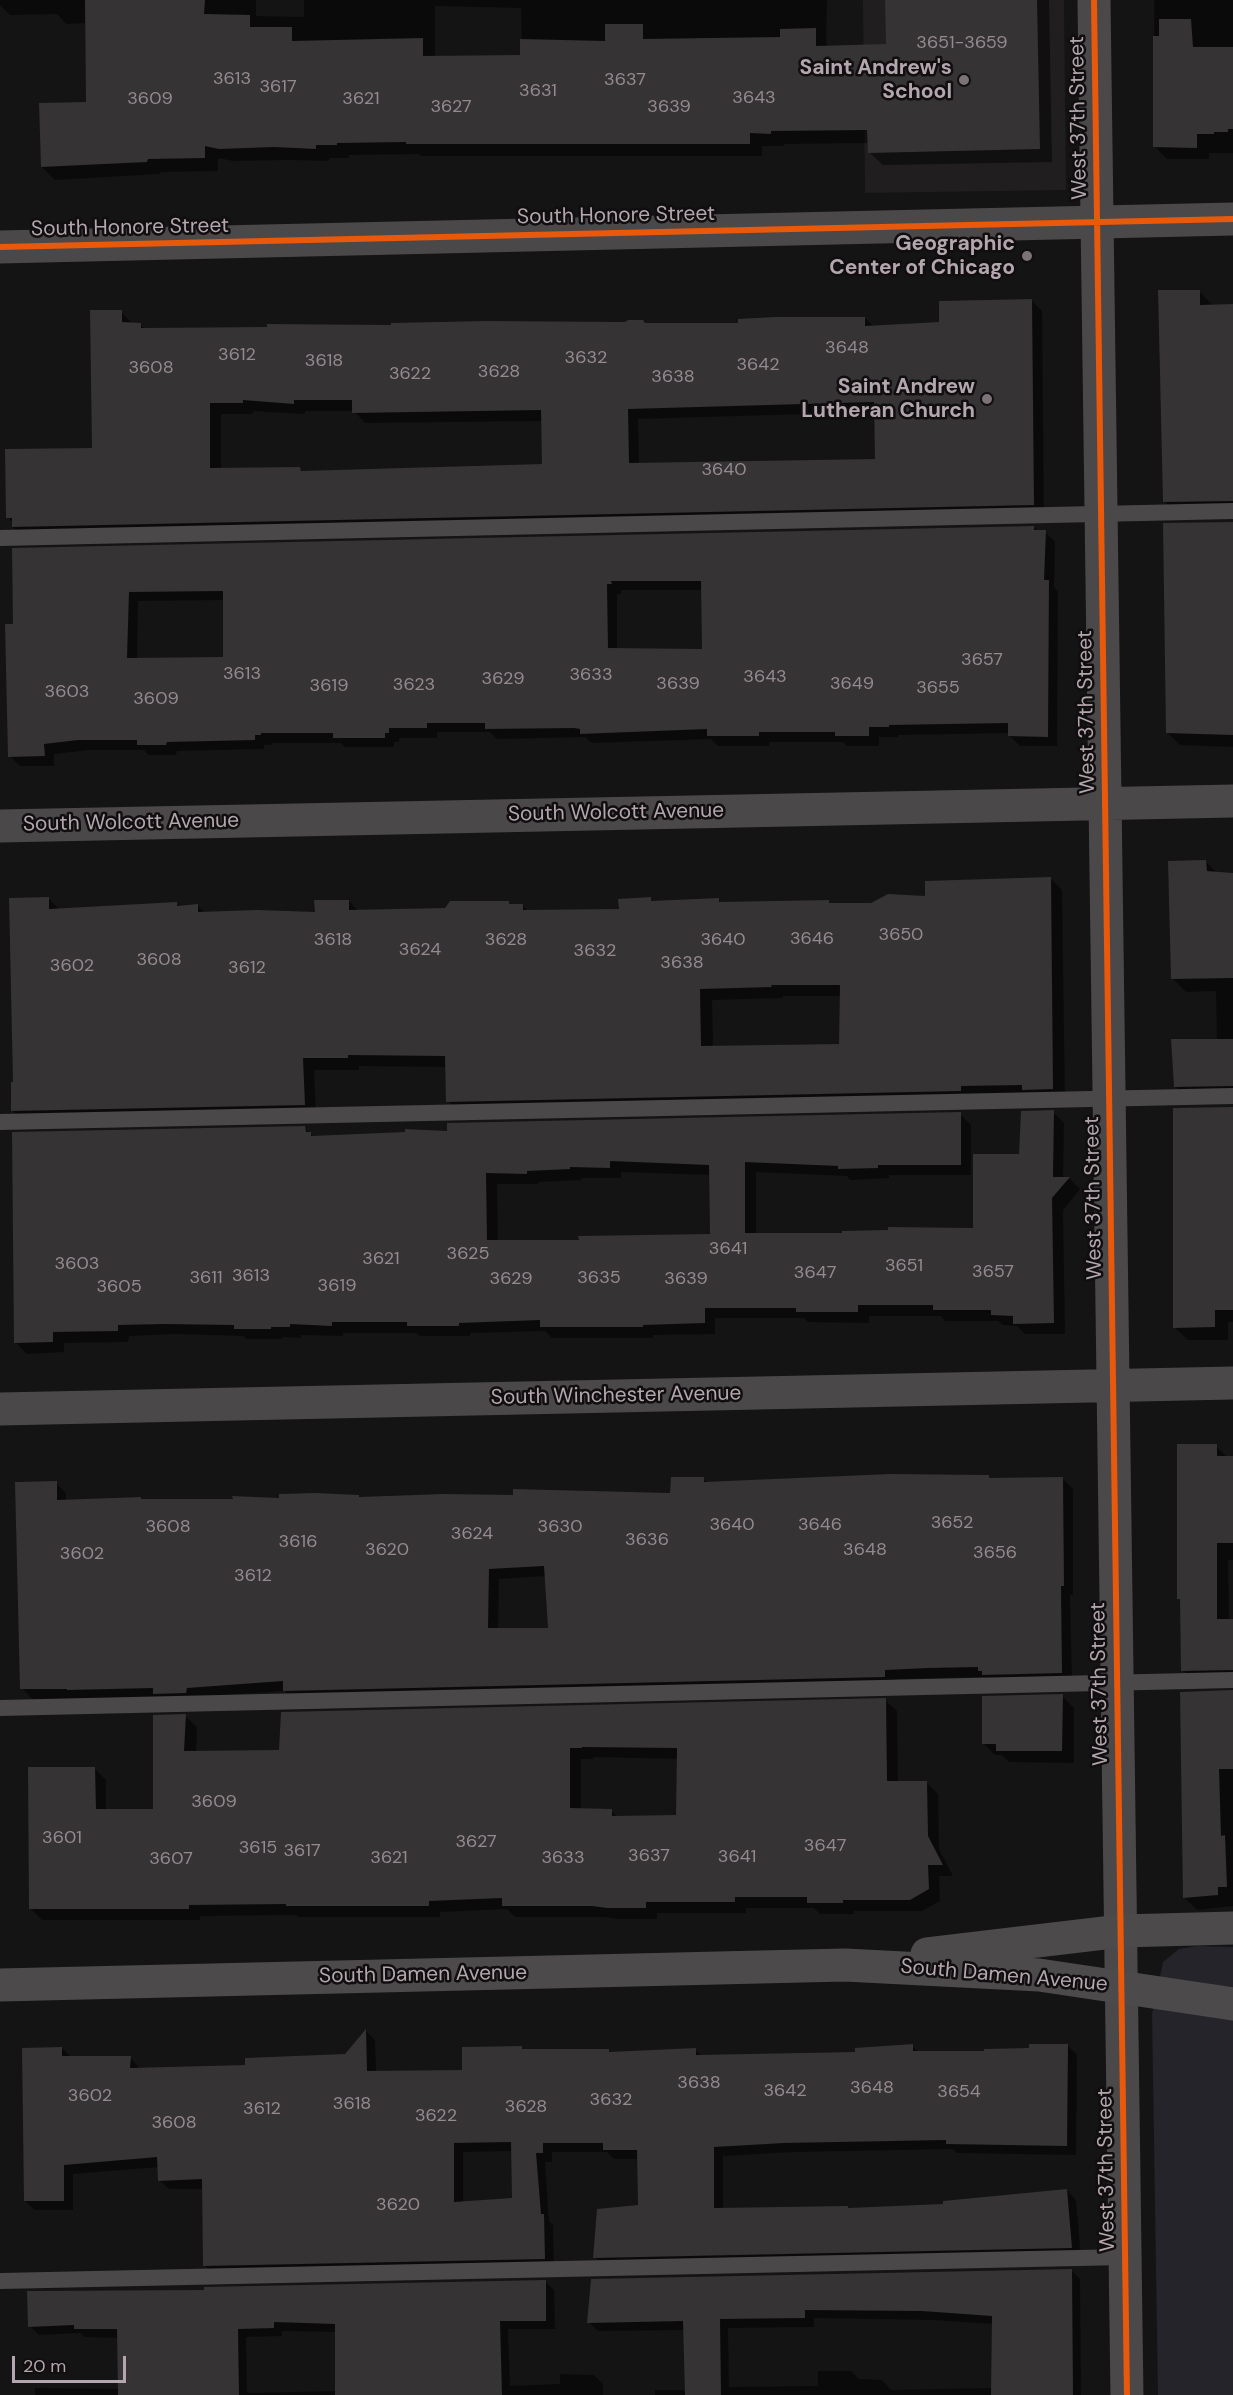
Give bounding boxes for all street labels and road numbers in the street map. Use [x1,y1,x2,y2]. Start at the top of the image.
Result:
street label: West 37th Street [1065,36,1093,200]
street label: South Honore Street [517,202,715,230]
street label: South Honore Street [31,214,229,242]
street label: West 37th Street [1073,630,1101,794]
street label: South Wolcott Avenue [508,799,724,827]
street label: South Wolcott Avenue [23,809,239,837]
street label: West 37th Street [1080,1116,1108,1280]
street label: South Winchester Avenue [490,1381,742,1411]
street label: West 37th Street [1086,1602,1114,1766]
street label: South Damen Avenue [899,1954,1109,1998]
street label: South Damen Avenue [319,1961,527,1989]
street label: West 37th Street [1093,2088,1121,2252]

